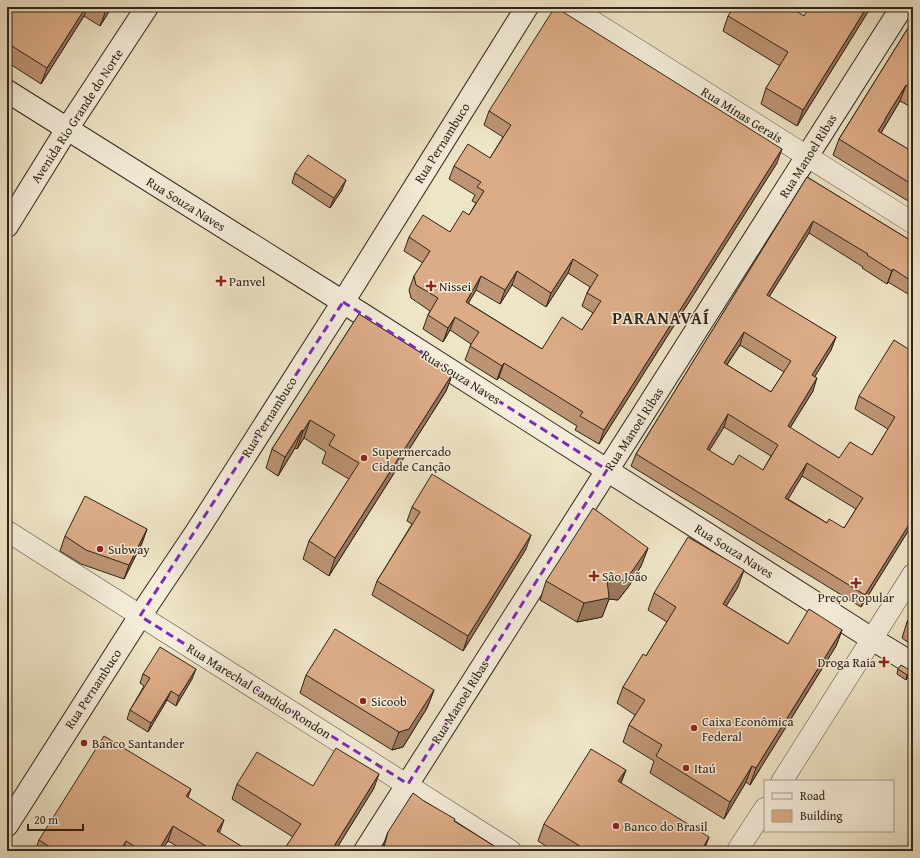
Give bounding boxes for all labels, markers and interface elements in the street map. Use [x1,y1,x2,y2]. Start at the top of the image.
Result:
street label: Avenida Rio Grande do Norte [26,45,128,187]
street label: Rua Minas Gerais [697,82,787,148]
street label: Rua Pernambuco [410,99,475,187]
street label: Rua Manoel Ribas [774,110,842,202]
street label: Rua Souza Naves [143,172,229,236]
place label: Panvel [229,272,266,291]
marker: Panvel [216,276,226,286]
place label: Nissei [439,277,472,296]
marker: Nissei [426,281,436,291]
district label: PARANAVAÍ [612,305,710,330]
street label: Rua Souza Naves [418,345,504,409]
street label: Rua Pernambuco [237,373,302,461]
street label: Rua Manoel Ribas [600,384,668,474]
place label: Supermercado Cidade Canção [372,442,452,476]
marker: Supermercado Cidade Canção [359,453,369,463]
street label: Rua Souza Naves [691,519,777,583]
place label: Subway [108,540,150,559]
marker: Subway [95,544,105,554]
place label: São João [602,567,648,586]
marker: São João [589,571,599,581]
marker: Preço Popular [851,578,861,588]
place label: Preço Popular [818,588,895,607]
street label: Rua Marechal Candido Rondon [183,639,335,744]
street label: Rua Pernambuco [60,645,126,733]
place label: Droga Raia [817,653,877,672]
street label: Rua Manoel Ribas [426,656,494,748]
marker: Droga Raia [879,657,889,667]
place label: Sicoob [371,692,407,711]
marker: Sicoob [358,696,368,706]
place label: Caixa Econômica Federal [702,712,794,746]
marker: Caixa Econômica Federal [689,723,699,733]
place label: Banco Santander [92,734,185,753]
marker: Banco Santander [79,738,89,748]
place label: Itaú [694,759,716,778]
marker: Itaú [681,763,691,773]
legend [764,780,894,832]
text: Road [800,787,826,804]
scale bar [28,806,83,832]
text: Building [800,807,843,824]
text: 20 m [34,811,58,828]
place label: Banco do Brasil [624,817,708,836]
marker: Banco do Brasil [611,821,621,831]

